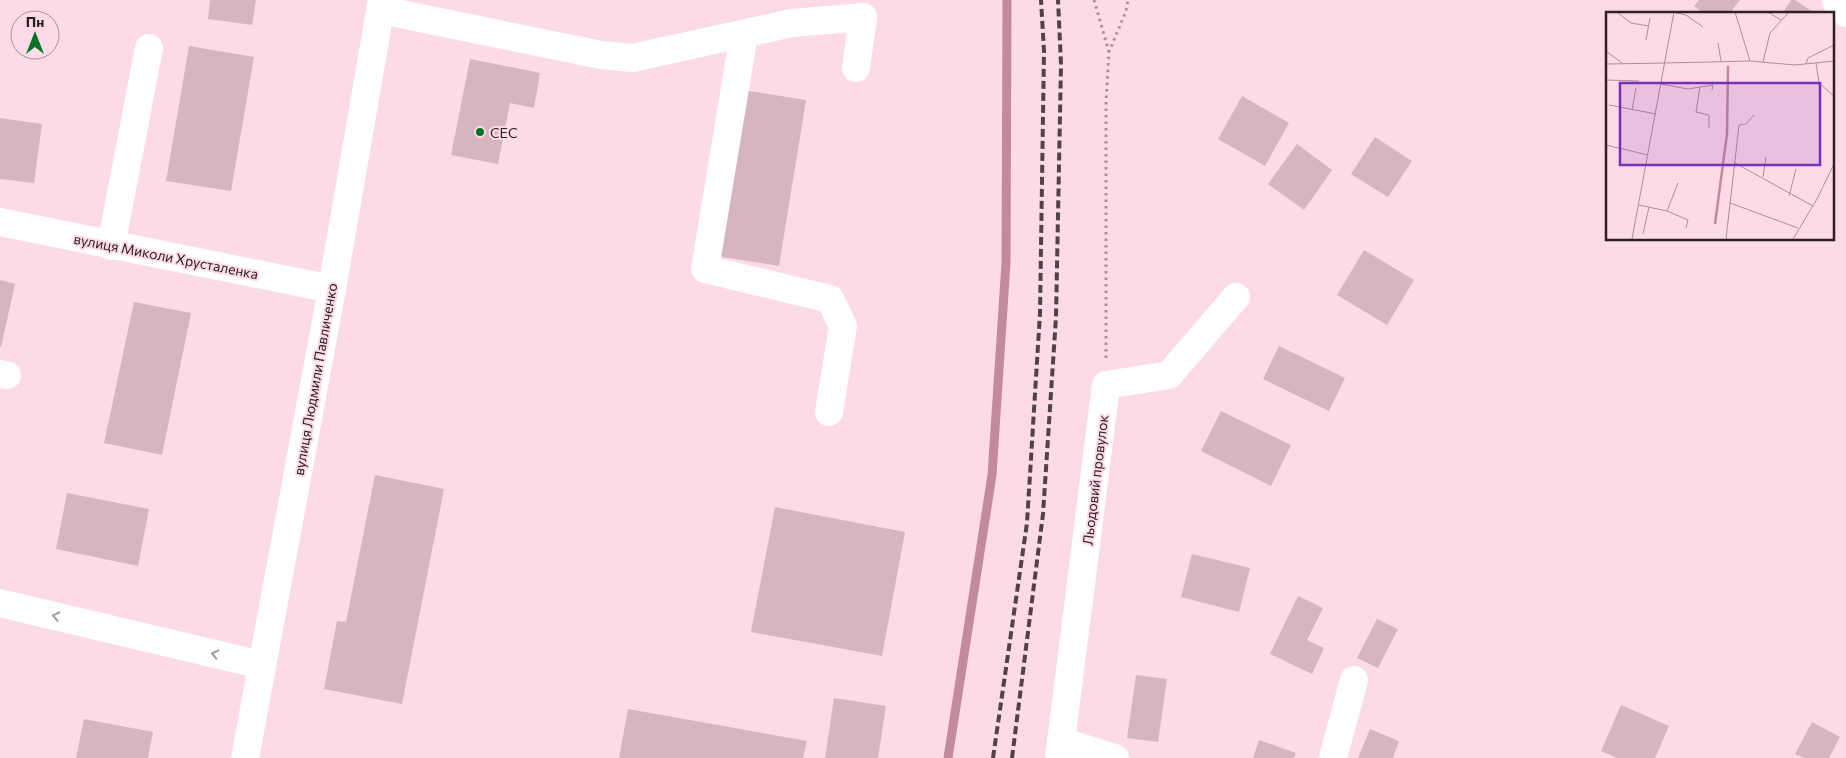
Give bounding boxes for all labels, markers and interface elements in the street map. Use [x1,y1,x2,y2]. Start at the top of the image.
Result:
north arrow [10,10,60,60]
inset map [1606,12,1834,240]
text: Пн [26,13,44,30]
place label: СЕС [490,124,518,141]
marker: СЕС [474,126,486,138]
street label: вулиця Миколи Хрусталенка [72,230,260,282]
street label: вулиця Людмили Павличенко [290,282,340,476]
street label: Льодовий провулок [1079,413,1112,546]
one-way arrow [52,611,61,622]
one-way arrow [210,649,219,660]

